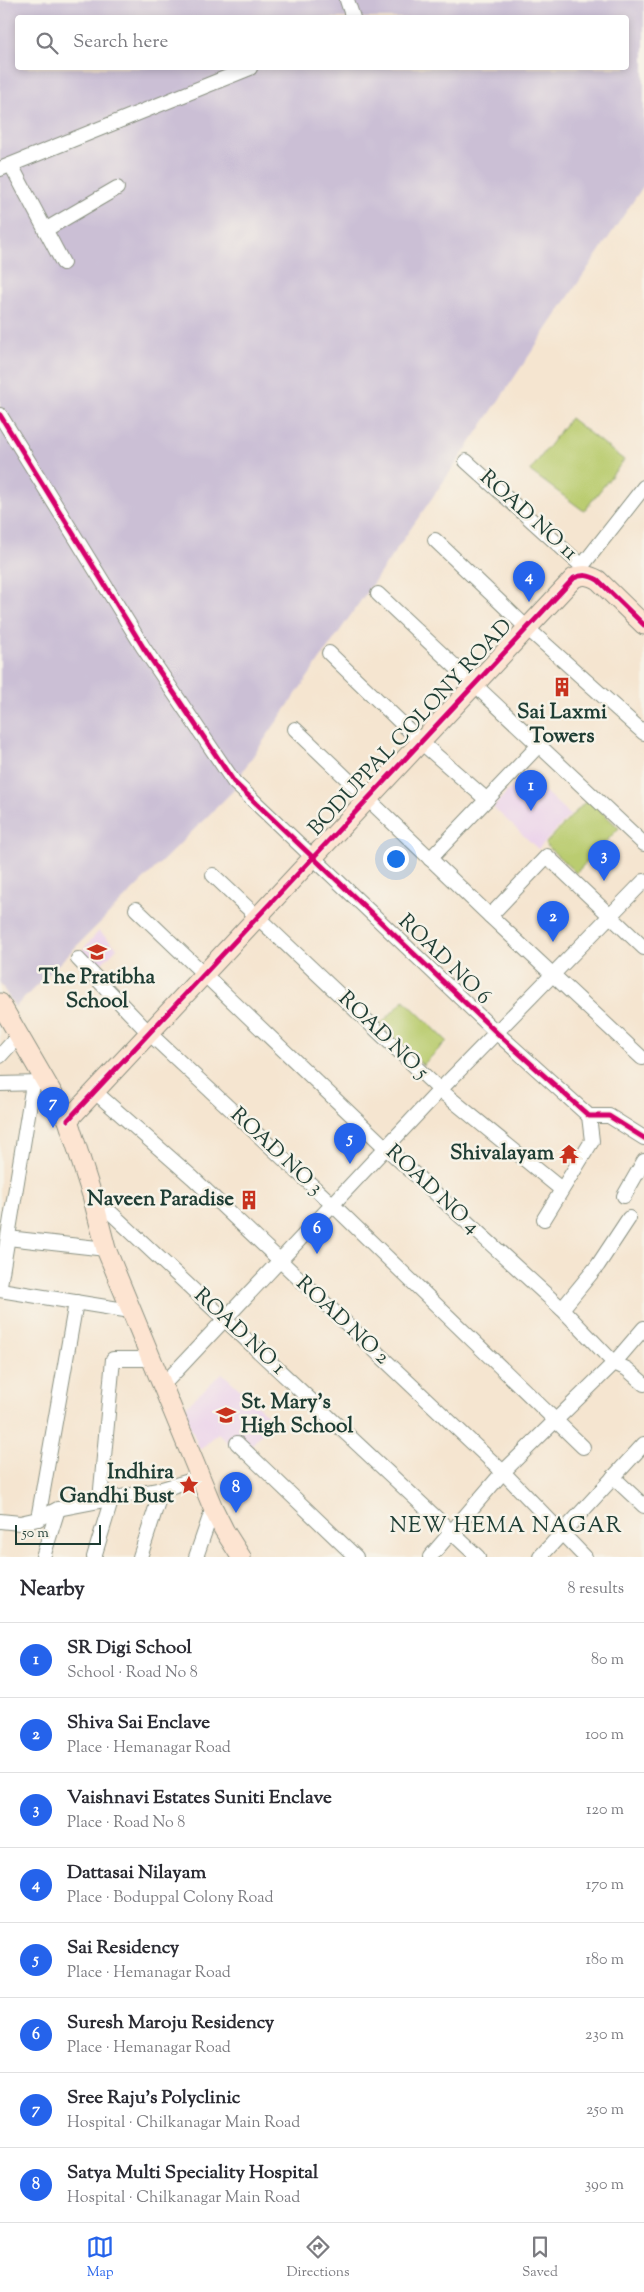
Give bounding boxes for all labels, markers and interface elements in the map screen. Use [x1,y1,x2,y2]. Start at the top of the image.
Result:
search box [15,15,629,70]
icon: search [33,29,61,57]
text: Search here [73,29,168,56]
street label: ROAD NO 11 [472,464,584,568]
pin: 4 [513,561,545,602]
street label: BODUPPAL COLONY ROAD [302,613,520,843]
building icon: Sai Laxmi Towers [551,676,573,698]
place label: Sai Laxmi Towers [517,698,607,752]
pin: 1 [515,770,547,811]
pin: 3 [588,840,620,881]
your location [383,846,409,872]
pin: 2 [537,901,569,942]
street label: ROAD NO 6 [391,908,497,1012]
school or university icon: The Pratibha School [86,941,108,963]
place label: The Pratibha School [39,963,155,1017]
street label: ROAD NO 5 [331,985,435,1087]
pin: 7 [37,1087,69,1128]
street label: ROAD NO 3 [223,1101,329,1203]
pin: 5 [334,1123,366,1164]
street label: ROAD NO 4 [378,1138,486,1242]
place label: Shivalayam [450,1139,555,1169]
temple icon: Shivalayam [558,1143,580,1165]
place label: Naveen Paradise [87,1185,234,1215]
building icon: Naveen Paradise [238,1189,260,1211]
pin: 6 [301,1213,333,1254]
street label: ROAD NO 2 [288,1270,396,1372]
street label: ROAD NO 1 [186,1282,292,1382]
place label: St. Mary's High School [241,1388,353,1442]
school or university icon: St. Mary's High School [215,1404,237,1426]
place label: Indhira Gandhi Bust [60,1458,175,1512]
pin: 8 [220,1472,252,1513]
place icon: Indhira Gandhi Bust [178,1474,200,1496]
district label: NEW HEMA NAGAR [389,1511,623,1543]
scale bar [15,1522,101,1545]
text: 50 m [22,1524,49,1544]
text: Nearby [20,1575,85,1605]
text: 8 results [568,1578,624,1601]
text: SR Digi School [67,1635,192,1662]
text: 1 [33,1649,39,1672]
text: 80 m [591,1649,624,1672]
text: School · Road No 8 [67,1662,198,1685]
text: Shiva Sai Enclave [67,1710,210,1737]
text: 2 [32,1724,40,1747]
text: 100 m [585,1724,624,1747]
text: Place · Hemanagar Road [67,1737,231,1760]
text: Vaishnavi Estates Suniti Enclave [67,1785,332,1812]
text: 3 [33,1799,39,1822]
text: 120 m [586,1799,624,1822]
text: Place · Road No 8 [67,1812,185,1835]
text: Dattasai Nilayam [67,1860,206,1887]
text: 4 [32,1874,40,1897]
text: 170 m [586,1874,624,1897]
text: Place · Boduppal Colony Road [67,1887,273,1910]
text: Sai Residency [67,1935,179,1962]
text: 5 [33,1949,39,1972]
text: 180 m [585,1949,624,1972]
text: Place · Hemanagar Road [67,1962,231,1985]
text: Suresh Maroju Residency [67,2010,274,2037]
text: 6 [32,2024,40,2047]
text: 230 m [585,2024,624,2047]
text: Place · Hemanagar Road [67,2037,231,2060]
text: Sree Raju's Polyclinic [67,2085,240,2112]
text: 7 [32,2099,40,2122]
text: 250 m [586,2099,624,2122]
text: Hospital · Chilkanagar Main Road [67,2112,300,2135]
text: Satya Multi Speciality Hospital [67,2160,318,2187]
text: 8 [32,2174,40,2197]
text: 390 m [585,2174,624,2197]
text: Hospital · Chilkanagar Main Road [67,2187,300,2210]
tab: Map [86,2233,114,2283]
tab: Directions [286,2233,350,2283]
tab: Saved [522,2233,558,2283]

